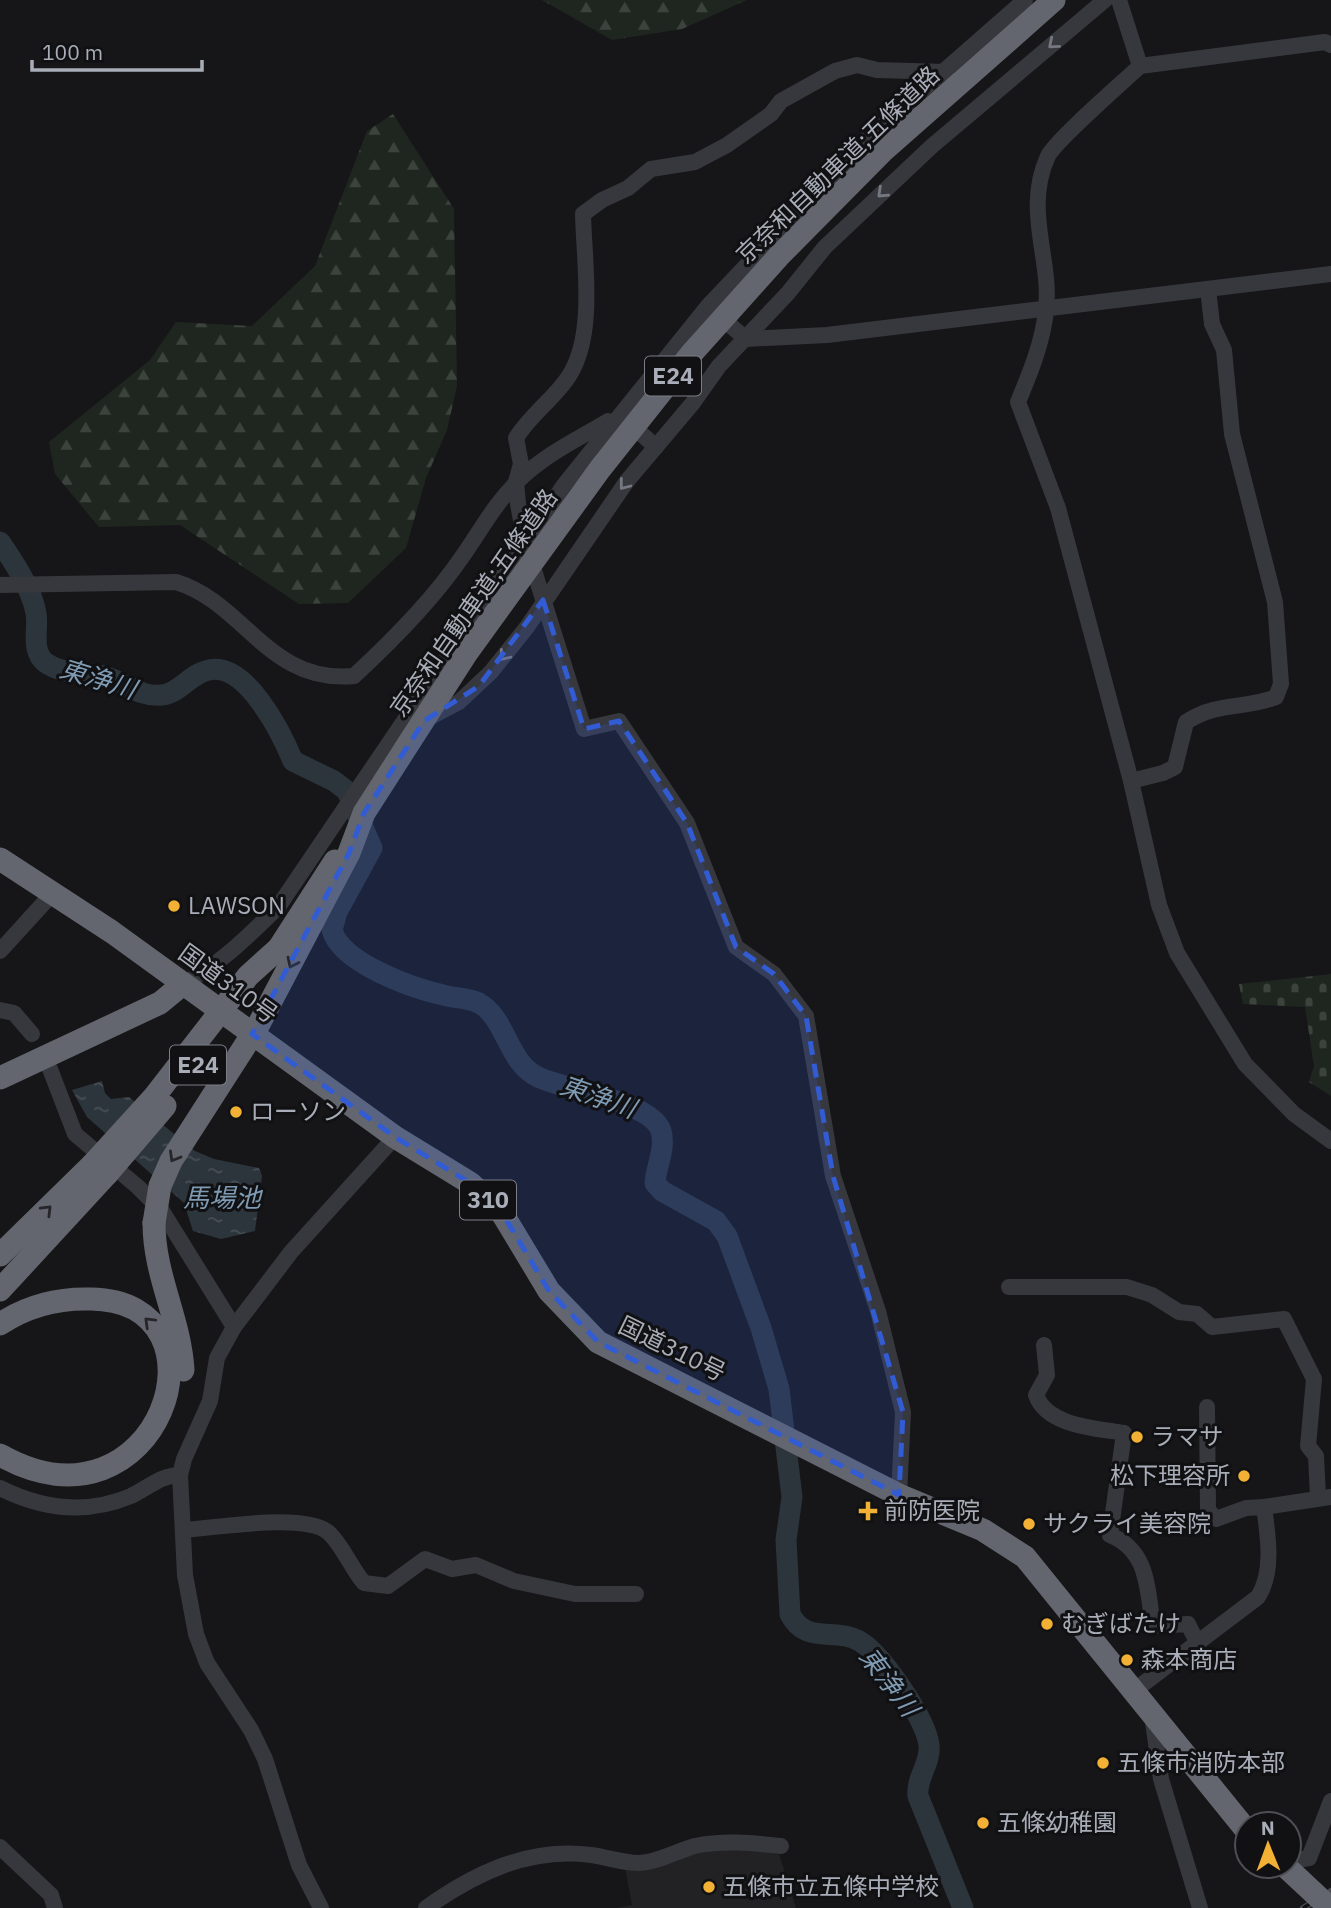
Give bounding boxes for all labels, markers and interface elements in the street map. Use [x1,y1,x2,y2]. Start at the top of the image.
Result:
scale bar [32,28,201,72]
one-way arrow [1048,36,1061,48]
text: 100 m [42,38,103,66]
street label: 京奈和自動車道;五條道路 [729,59,946,270]
one-way arrow [877,185,890,198]
road number: E24 [645,356,701,396]
one-way arrow [619,478,632,490]
street label: 京奈和自動車道;五條道路 [382,482,564,723]
one-way arrow [500,648,513,660]
water label: 東浄川 [56,650,143,707]
place label: LAWSON [188,889,285,921]
marker: LAWSON [166,898,182,914]
street label: 国道310号 [173,936,285,1030]
one-way arrow [286,956,300,968]
road number: E24 [170,1046,226,1084]
water label: 東浄川 [556,1067,644,1126]
place label: ローソン [250,1095,346,1127]
marker: ローソン [228,1104,244,1120]
one-way arrow [169,1150,182,1163]
water label: 馬場池 [183,1180,264,1214]
road number: 310 [460,1180,516,1219]
one-way arrow [38,1205,51,1218]
street label: 国道310号 [614,1308,731,1388]
one-way arrow [144,1318,157,1330]
place label: ラマサ [1151,1420,1223,1452]
marker: ラマサ [1129,1429,1145,1445]
place label: 松下理容所 [1110,1459,1230,1491]
marker: 松下理容所 [1236,1468,1252,1484]
place label: 前防医院 [884,1494,980,1526]
marker: 前防医院 [858,1501,878,1521]
place label: サクライ美容院 [1043,1507,1211,1539]
marker: サクライ美容院 [1021,1516,1037,1532]
place label: むぎばたけ [1061,1607,1181,1639]
marker: むぎばたけ [1039,1616,1055,1632]
water label: 東浄川 [853,1640,929,1725]
place label: 森本商店 [1141,1643,1237,1675]
marker: 森本商店 [1119,1652,1135,1668]
place label: 五條市消防本部 [1117,1746,1285,1778]
marker: 五條市消防本部 [1095,1755,1111,1771]
place label: 五條幼稚園 [997,1806,1117,1838]
north arrow [1233,1810,1303,1880]
marker: 五條幼稚園 [975,1815,991,1831]
text: N [1261,1816,1275,1840]
place label: 五條市立五條中学校 [723,1870,939,1902]
marker: 五條市立五條中学校 [701,1879,717,1895]

